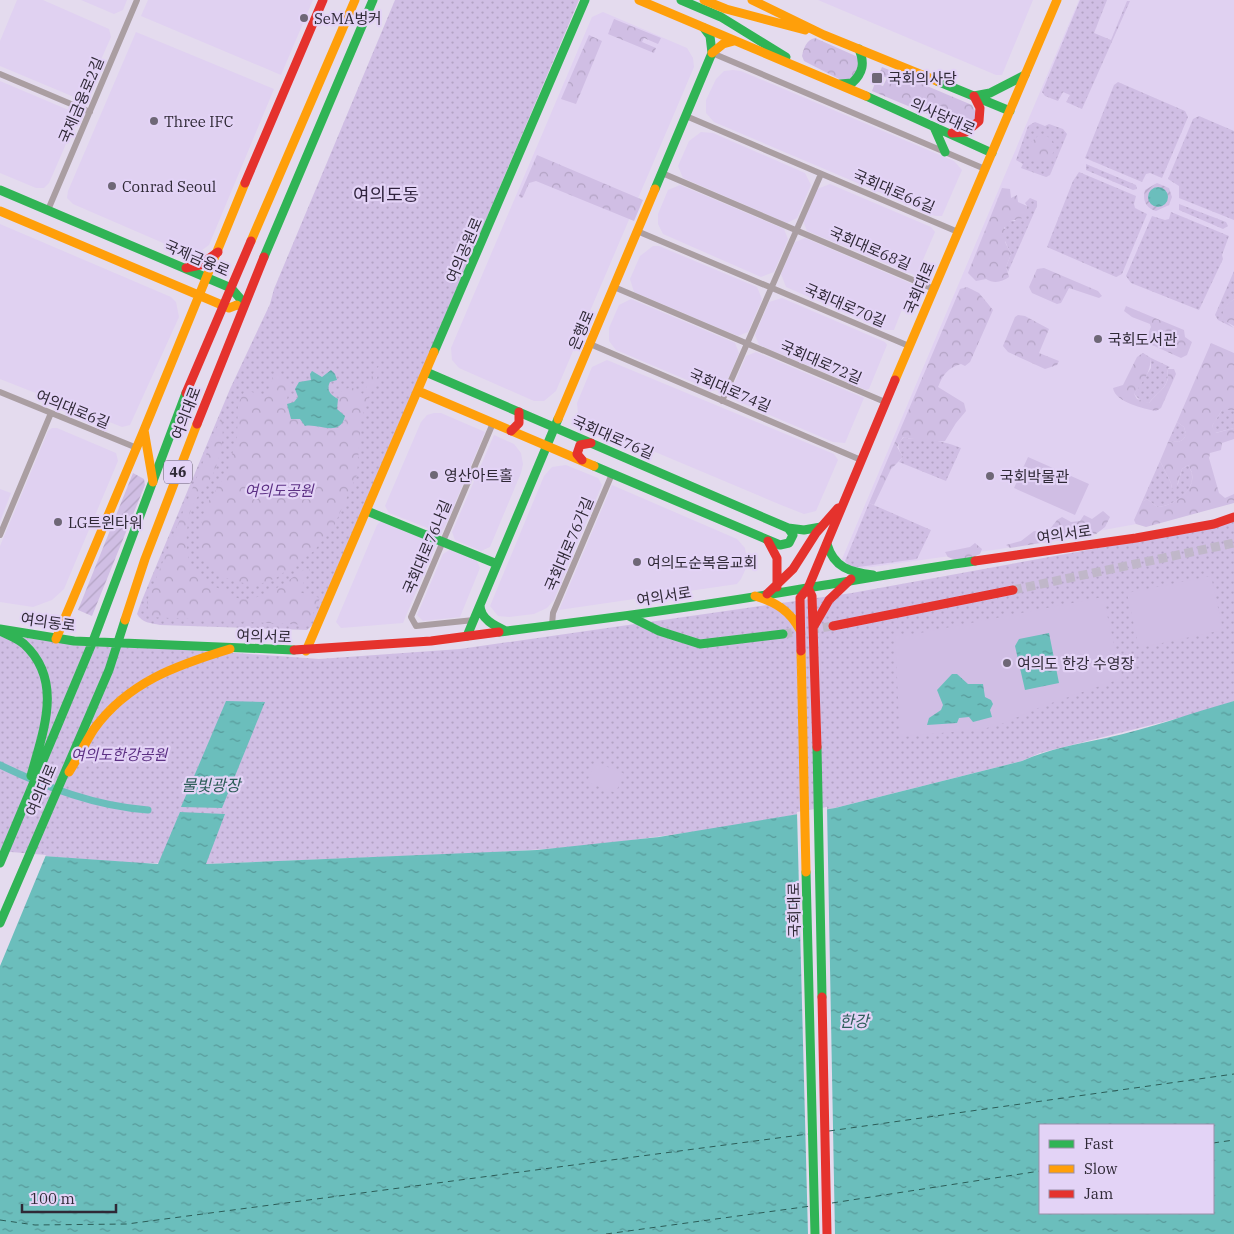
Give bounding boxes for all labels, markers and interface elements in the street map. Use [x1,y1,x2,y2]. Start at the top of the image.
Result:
place label: SeMA벙커 [314,9,382,28]
marker: SeMA벙커 [298,12,310,24]
street label: 국제금융로2길 [54,54,108,146]
place label: 국회의사당 [888,69,957,88]
marker: 국회의사당 [870,71,884,85]
street label: 의사당대로 [908,93,978,139]
place label: Three IFC [164,112,233,131]
marker: Three IFC [148,115,160,127]
street label: 국회대로66길 [850,165,938,217]
place label: Conrad Seoul [122,177,216,196]
marker: Conrad Seoul [106,180,118,192]
district label: 여의도동 [353,183,419,206]
street label: 여의공원로 [442,215,486,285]
street label: 국회대로68길 [826,222,914,274]
street label: 국제금융로 [162,236,232,280]
street label: 국회대로 [899,259,939,317]
street label: 국회대로70길 [801,279,889,331]
street label: 은행로 [564,307,598,353]
place label: 국회도서관 [1108,330,1177,349]
marker: 국회도서관 [1092,333,1104,345]
street label: 국회대로72길 [777,336,865,388]
street label: 국회대로74길 [686,364,774,416]
street label: 여의대로 [167,384,205,442]
street label: 여의대로6길 [33,386,113,432]
street label: 국회대로76길 [569,411,657,463]
road number: 46 [164,461,192,484]
place label: 영산아트홀 [444,466,513,485]
place label: 국회박물관 [1000,467,1069,486]
marker: 영산아트홀 [428,469,440,481]
marker: 국회박물관 [984,470,996,482]
park label: 여의도공원 [244,481,315,500]
street label: 국회대로76가길 [541,494,597,594]
street label: 국회대로76나길 [399,497,455,597]
place label: LG트윈타워 [68,513,143,532]
marker: LG트윈타워 [52,516,64,528]
street label: 여의서로 [1035,521,1093,547]
place label: 여의도순복음교회 [647,553,757,572]
marker: 여의도순복음교회 [631,556,643,568]
street label: 여의서로 [635,582,693,610]
street label: 여의동로 [19,609,77,635]
street label: 여의서로 [236,626,292,646]
place label: 여의도 한강 수영장 [1017,654,1135,673]
marker: 여의도 한강 수영장 [1001,657,1013,669]
park label: 여의도한강공원 [71,745,168,764]
street label: 여의대로 [21,761,61,819]
water label: 물빛광장 [182,775,243,795]
street label: 국회대로 [784,882,804,938]
water label: 한강 [839,1011,871,1031]
legend [1039,1124,1214,1214]
text: Fast [1084,1134,1114,1153]
text: Slow [1084,1159,1118,1178]
scale bar [22,1182,116,1214]
text: Jam [1084,1184,1113,1203]
text: 100 m [30,1189,75,1208]

